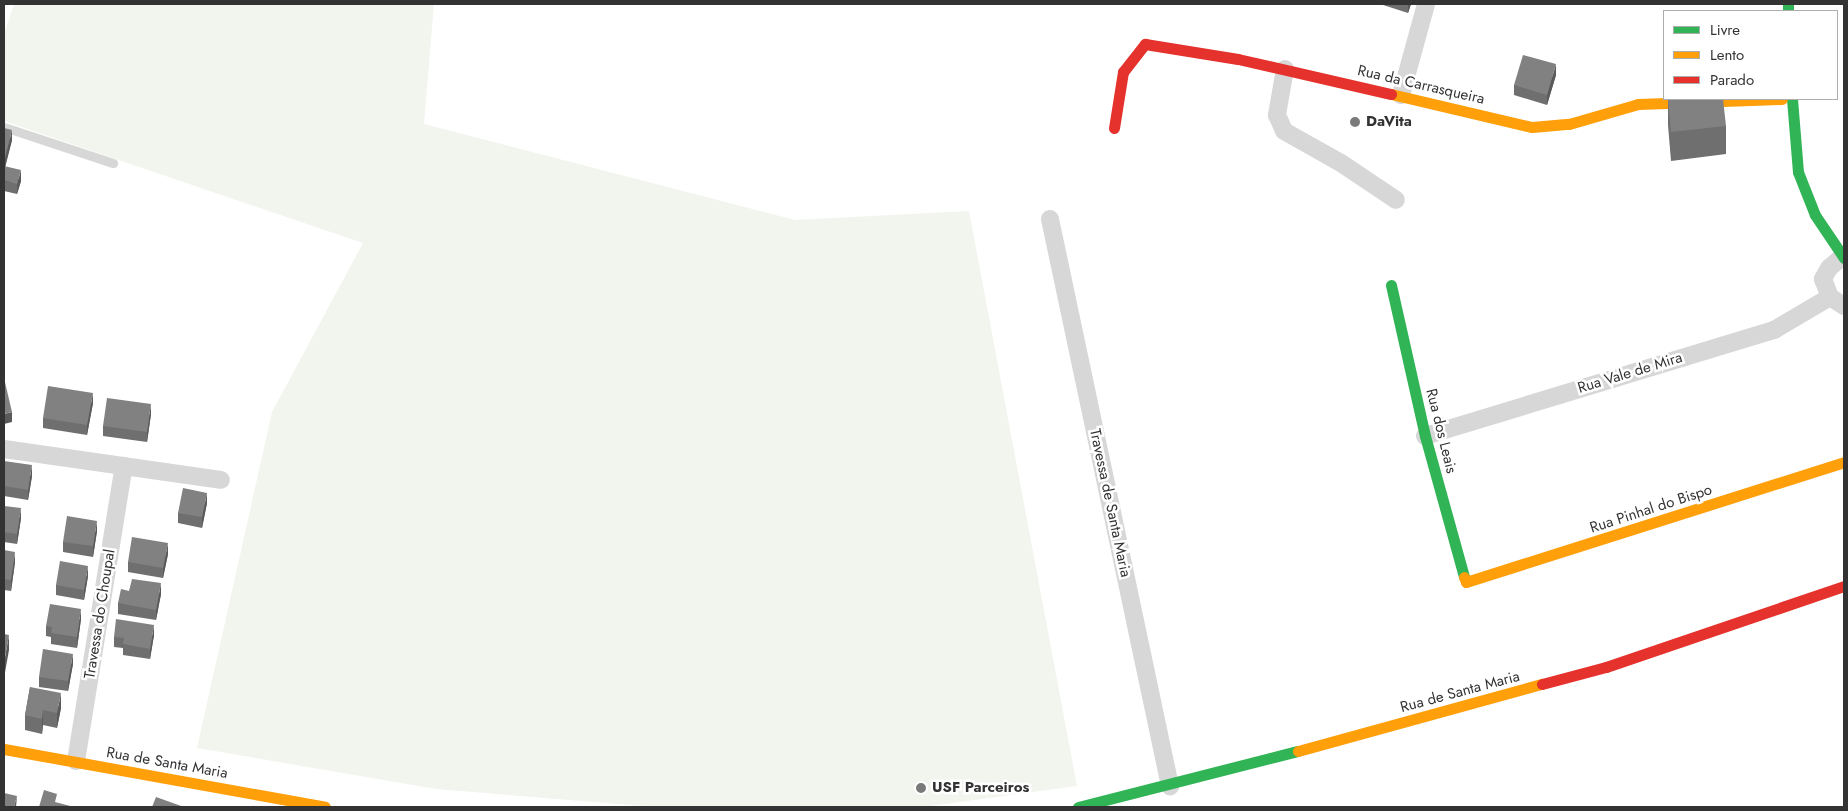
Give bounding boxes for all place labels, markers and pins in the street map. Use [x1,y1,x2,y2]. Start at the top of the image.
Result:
place label: DaVita [1366,113,1412,131]
marker: DaVita [1348,115,1362,129]
place label: USF Parceiros [932,779,1029,797]
marker: USF Parceiros [914,781,928,795]

